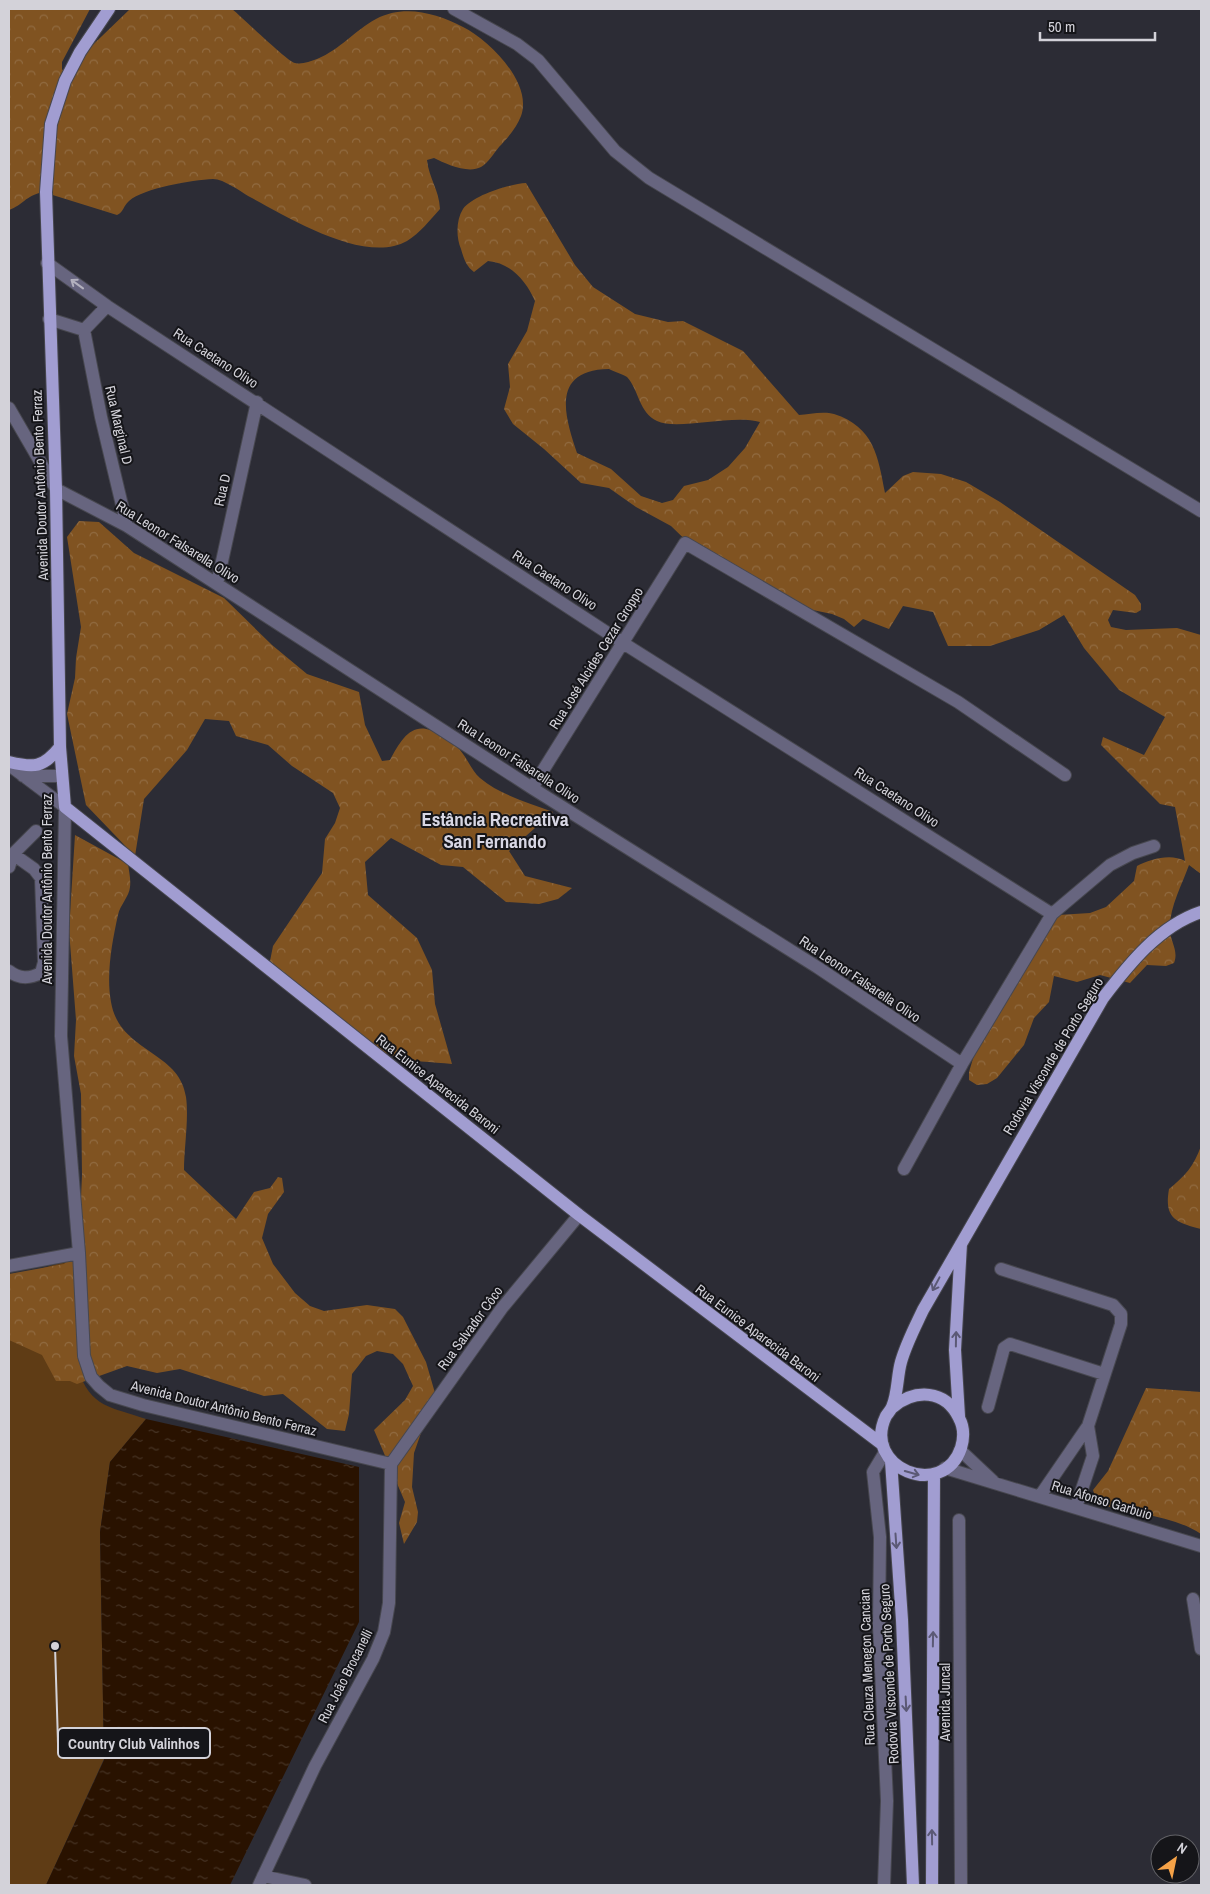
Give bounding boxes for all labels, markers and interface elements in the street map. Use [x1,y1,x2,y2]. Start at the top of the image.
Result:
scale bar [1040,10,1155,42]
text: 50 m [1048,16,1075,37]
one-way arrow [70,279,84,289]
street label: Rua Caetano Olivo [170,324,262,392]
street label: Rua Marginal D [101,384,137,466]
street label: Avenida Doutor Antônio Bento Ferraz [28,389,52,582]
street label: Rua D [210,472,234,508]
street label: Rua Leonor Falsarella Olivo [113,497,243,587]
street label: Rua Caetano Olivo [509,546,601,614]
street label: Rua José Alcides Cezar Groppo [545,584,647,732]
street label: Rua Leonor Falsarella Olivo [454,715,584,807]
street label: Rua Caetano Olivo [851,763,943,831]
street label: Avenida Doutor Antônio Bento Ferraz [38,793,56,985]
district label: Estância Recreativa San Fernando [421,806,569,854]
street label: Rua Leonor Falsarella Olivo [796,932,924,1026]
street label: Rodovia Visconde de Porto Seguro [999,974,1107,1138]
street label: Rua Eunice Aparecida Baroni [373,1030,503,1138]
one-way arrow [931,1276,941,1291]
street label: Rua Eunice Aparecida Baroni [692,1280,824,1386]
street label: Rua Salvador Côco [433,1282,507,1374]
one-way arrow [951,1331,961,1348]
street label: Avenida Doutor Antônio Bento Ferraz [128,1376,319,1440]
one-way arrow [904,1468,920,1478]
street label: Rua Afonso Garbuio [1050,1476,1154,1524]
one-way arrow [891,1533,901,1549]
street label: Rodovia Visconde de Porto Seguro [875,1583,903,1765]
street label: Rua Cleuza Menegon Cancian [855,1588,879,1746]
street label: Rua João Brocanelli [314,1626,376,1726]
one-way arrow [928,1631,938,1648]
street label: Avenida Juncal [936,1663,954,1742]
one-way arrow [901,1696,910,1712]
callout: Country Club Valinhos [58,1728,210,1758]
text: Country Club Valinhos [68,1733,200,1754]
one-way arrow [927,1829,937,1845]
north arrow [1150,1834,1200,1884]
text: N [1174,1838,1190,1858]

